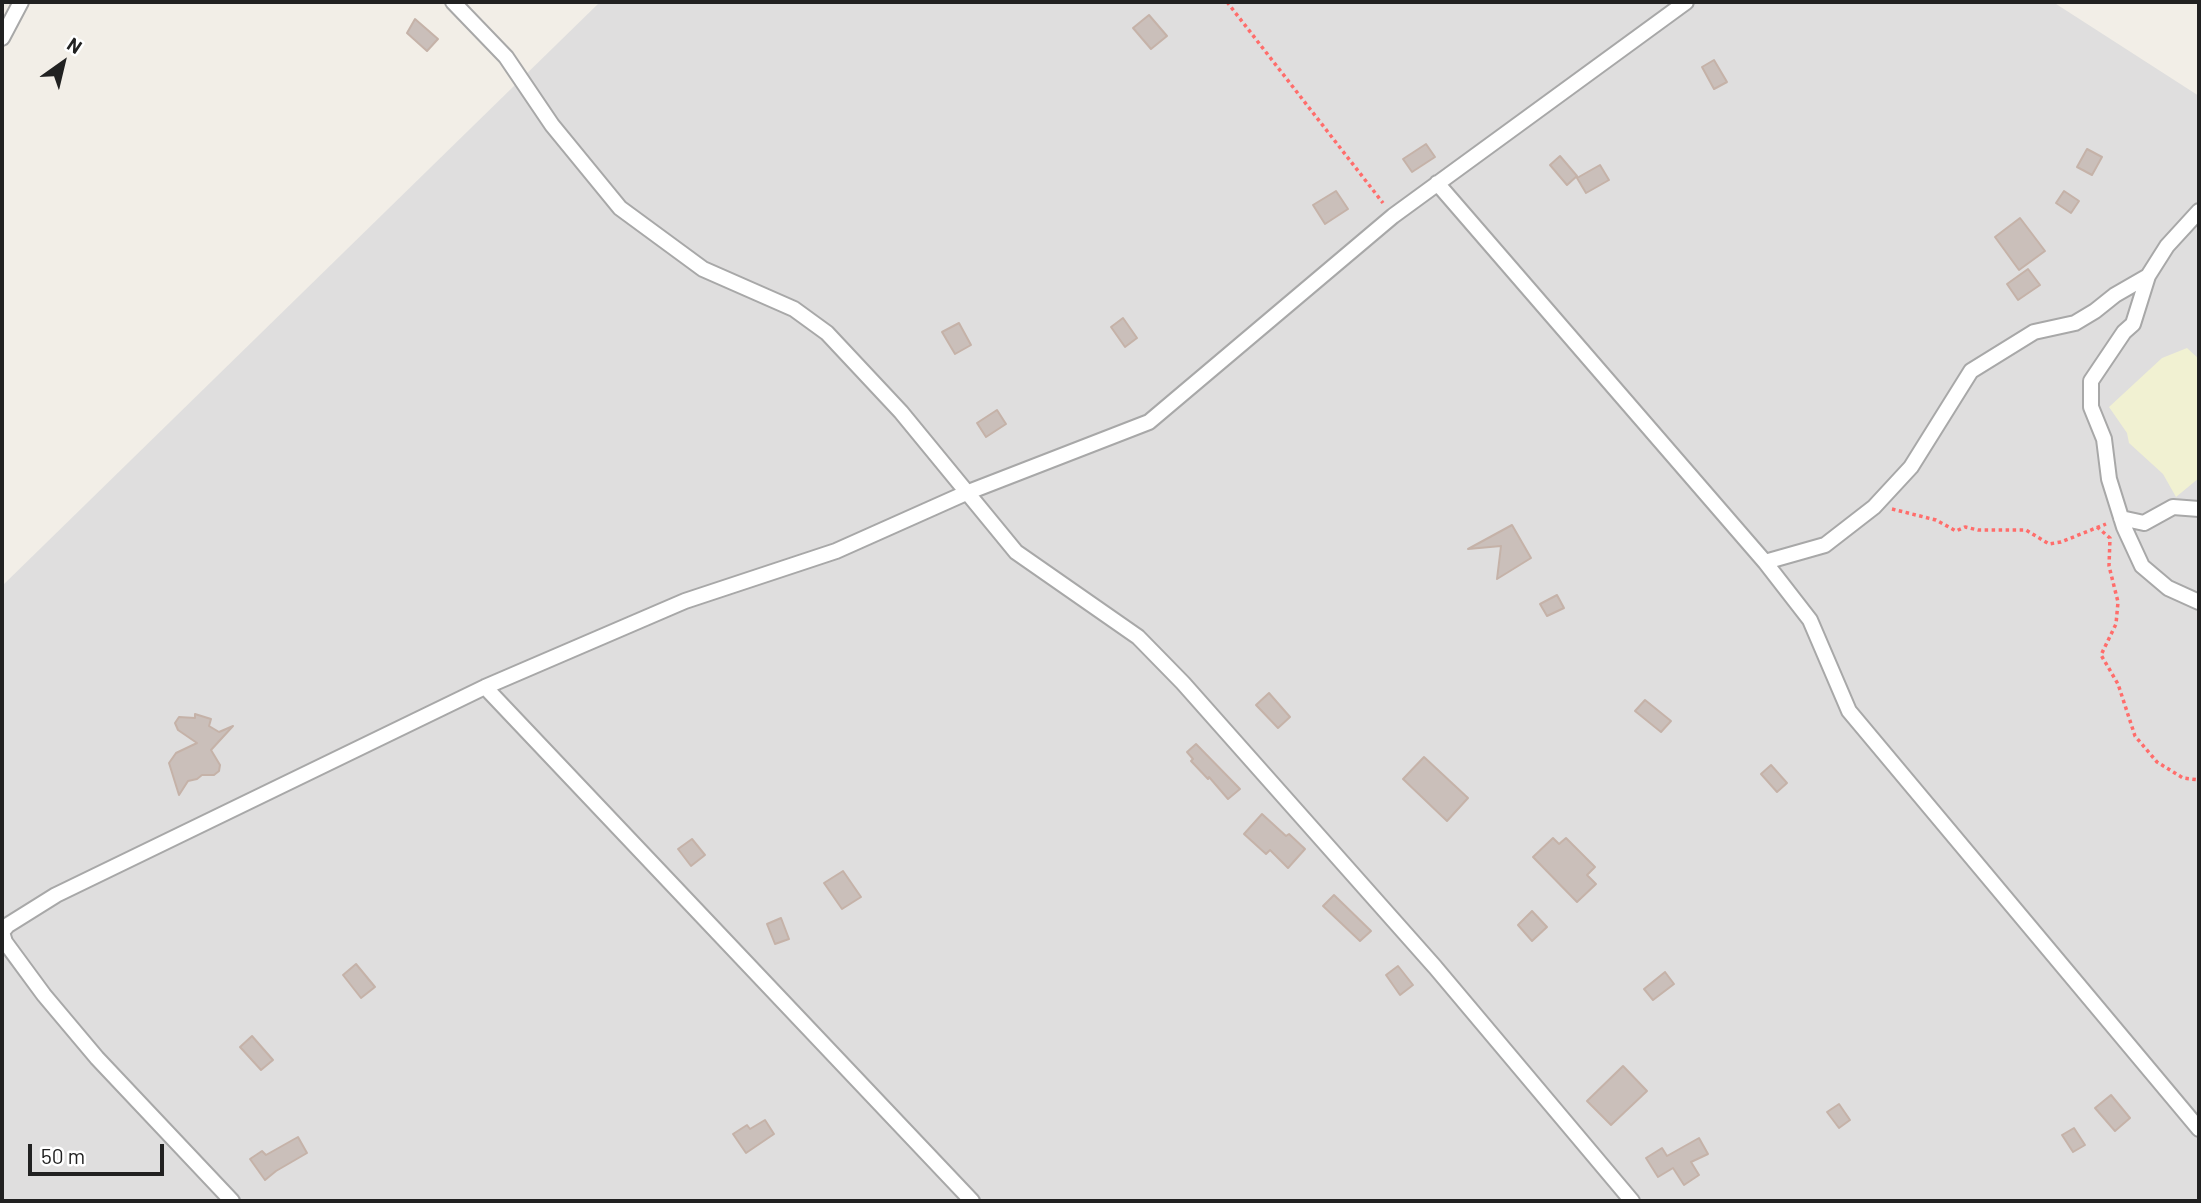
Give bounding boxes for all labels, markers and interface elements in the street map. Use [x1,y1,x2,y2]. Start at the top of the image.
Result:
north arrow [28,28,98,98]
text: N [63,32,87,58]
scale bar [32,1130,168,1174]
text: 50 m [41,1143,85,1168]

